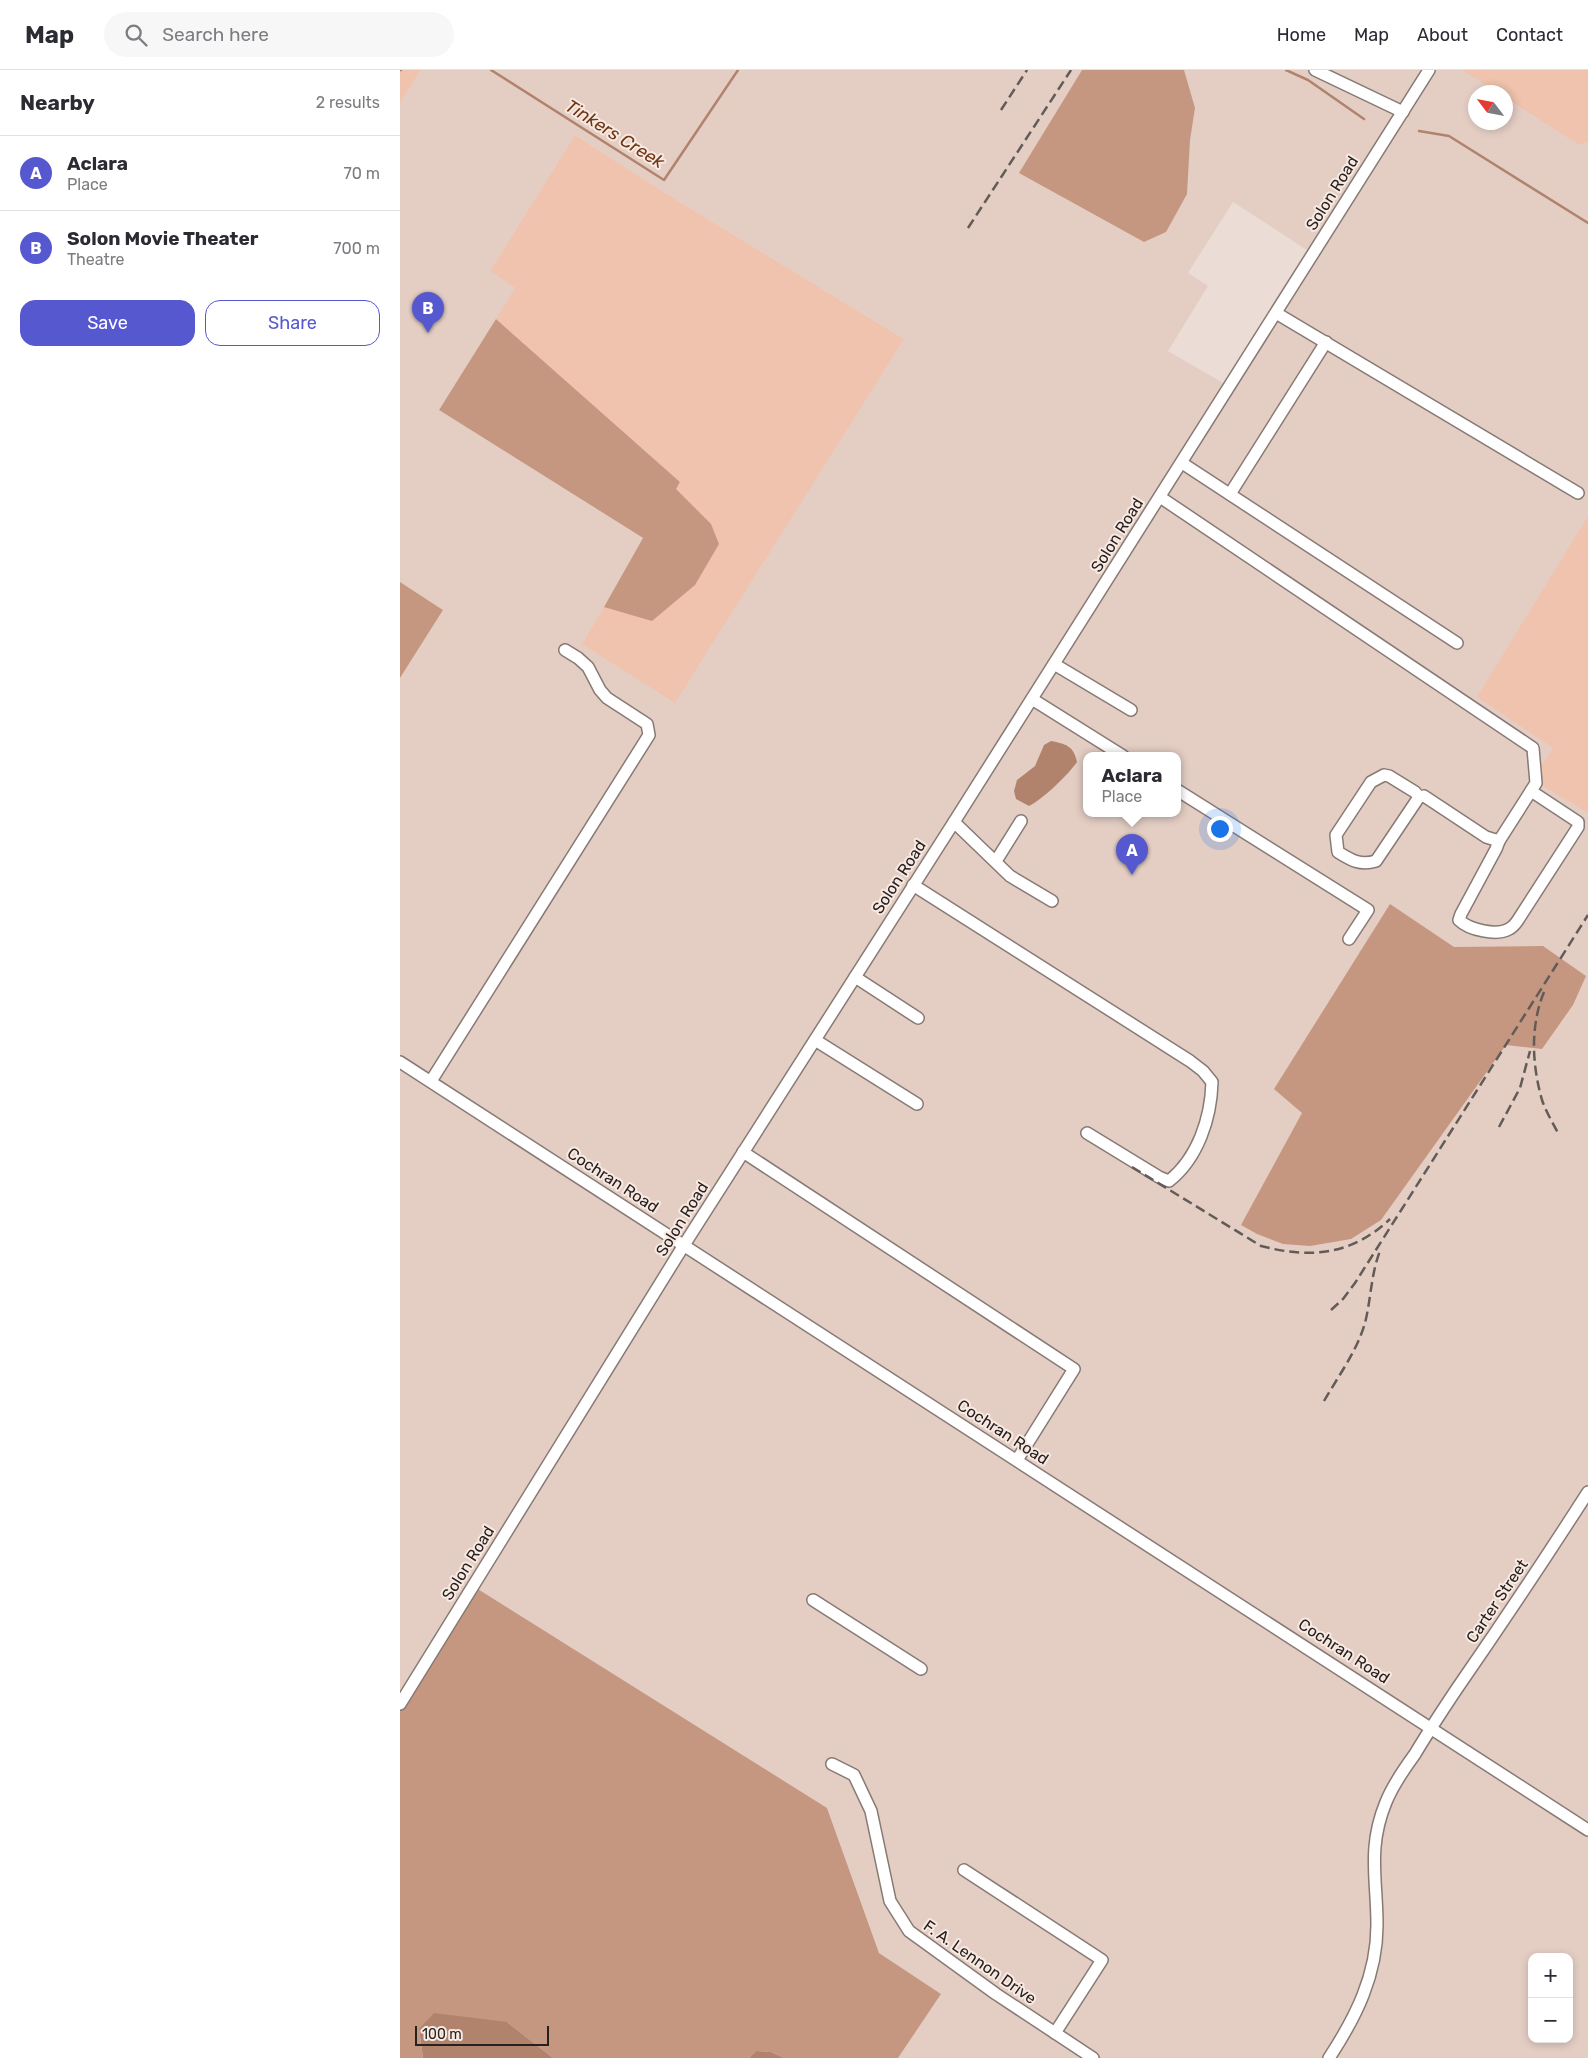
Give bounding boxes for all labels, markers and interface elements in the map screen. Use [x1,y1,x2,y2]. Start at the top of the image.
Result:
search box [104,12,454,57]
text: Map [25,21,74,49]
icon: search [122,21,150,49]
text: Search here [162,23,269,46]
text: Home [1277,24,1326,46]
text: Map [1354,24,1389,46]
text: About [1417,24,1468,46]
text: Contact [1496,24,1563,46]
north arrow [1468,85,1513,130]
text: Nearby [20,90,95,115]
text: 2 results [316,93,380,112]
water label: Tinkers Creek [561,95,669,174]
text: Aclara [67,152,128,175]
street label: Solon Road [1302,152,1362,234]
text: A [30,164,42,183]
text: 70 m [343,164,380,183]
text: Place [67,175,108,194]
text: Solon Movie Theater [67,227,258,250]
text: B [30,239,42,258]
text: 700 m [333,239,380,258]
text: Theatre [67,250,125,269]
pin: B [412,292,444,333]
button: Save [20,300,195,346]
button: Share [205,300,380,346]
street label: Solon Road [1087,494,1147,576]
popup [1083,752,1181,817]
text: Aclara [1101,764,1163,787]
text: Place [1101,787,1142,806]
your location [1207,816,1233,842]
pin: A [1116,834,1148,875]
street label: Solon Road [868,837,930,917]
street label: Cochran Road [564,1144,662,1216]
street label: Solon Road [652,1178,712,1260]
street label: Cochran Road [954,1396,1052,1468]
street label: Solon Road [438,1522,498,1604]
street label: Carter Street [1462,1556,1532,1646]
street label: Cochran Road [1295,1615,1393,1687]
street label: F. A. Lennon Drive [920,1916,1040,2008]
map controls [1528,1953,1573,2043]
button: + [1528,1953,1573,1998]
button: − [1528,1998,1573,2043]
scale bar [415,2023,549,2046]
text: 100 m [422,2026,462,2043]

